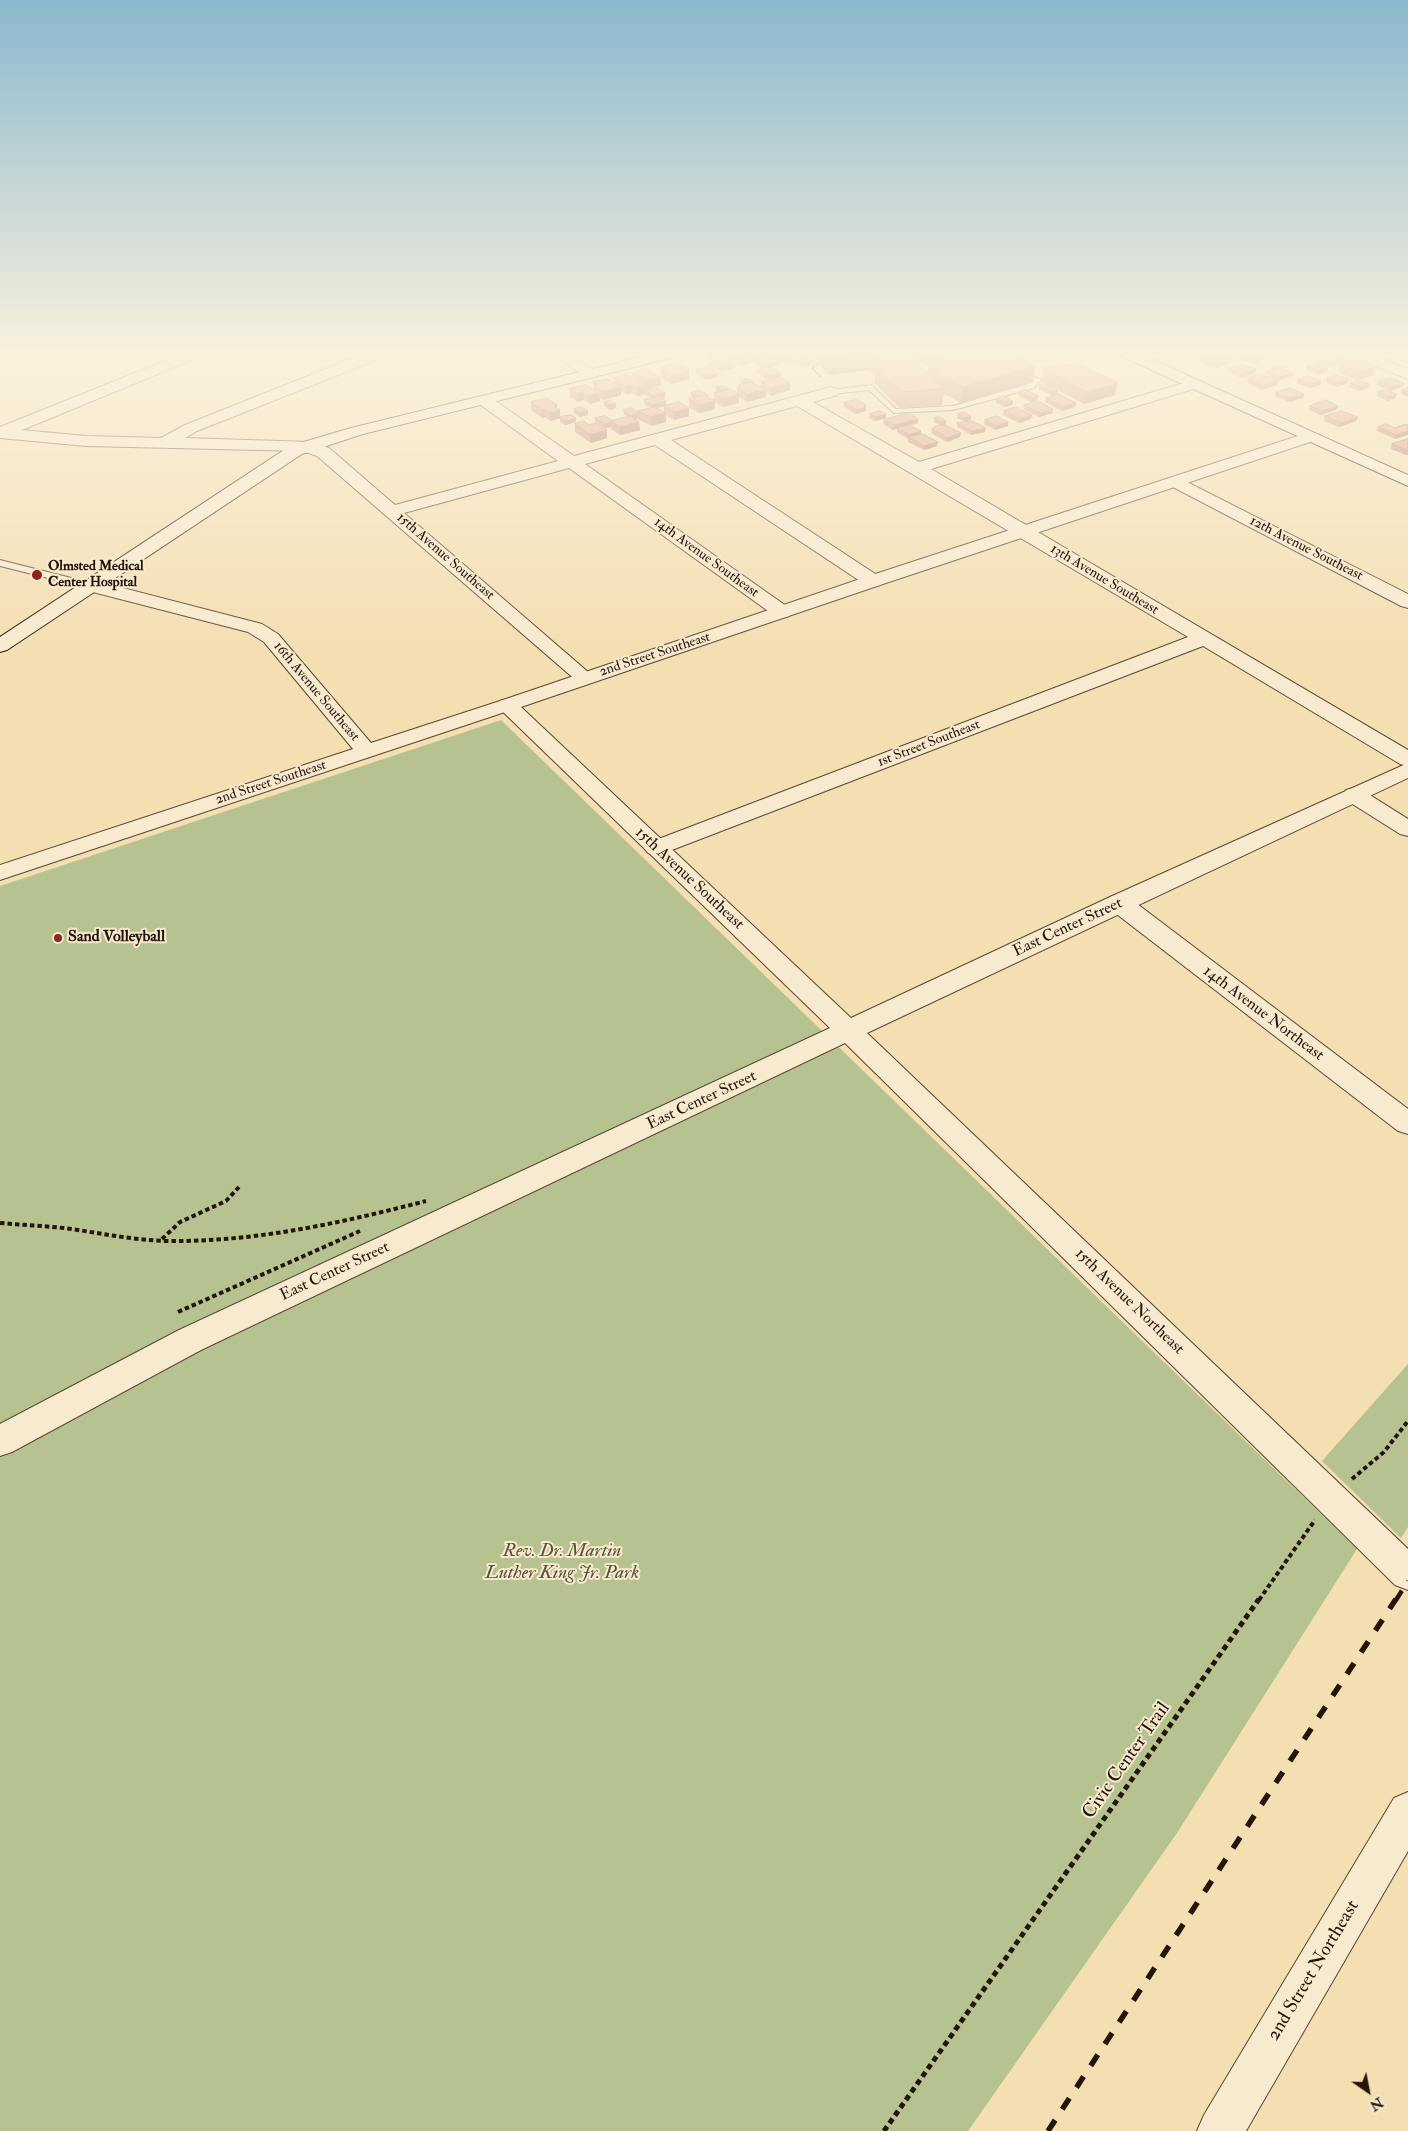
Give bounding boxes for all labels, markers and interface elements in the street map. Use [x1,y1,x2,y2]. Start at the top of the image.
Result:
street label: 15th Avenue Southeast [393,510,497,604]
street label: 12th Avenue Southeast [1247,513,1365,585]
street label: 14th Avenue Southeast [650,514,762,602]
street label: 13th Avenue Southeast [1047,541,1161,619]
place label: Olmsted Medical Center Hospital [48,559,143,592]
marker: Olmsted Medical Center Hospital [30,568,44,582]
street label: 2nd Street Southeast [598,629,712,681]
street label: 16th Avenue Southeast [269,639,363,745]
street label: 1st Street Southeast [875,717,983,771]
street label: 2nd Street Southeast [214,757,328,809]
street label: 15th Avenue Southeast [631,824,747,934]
street label: East Center Street [1010,894,1126,962]
place label: Sand Volleyball [68,928,165,948]
marker: Sand Volleyball [52,932,64,944]
street label: 14th Avenue Northeast [1199,962,1327,1066]
street label: East Center Street [644,1067,760,1135]
street label: East Center Street [277,1238,393,1306]
street label: 15th Avenue Northeast [1070,1245,1188,1359]
park label: Rev. Dr. Martin Luther King Jr. Park [485,1541,639,1585]
street label: Civic Center Trail [1078,1698,1176,1824]
street label: 2nd Street Northeast [1263,1897,1365,2045]
north arrow [1343,2066,1393,2116]
text: N [1367,2093,1386,2115]

